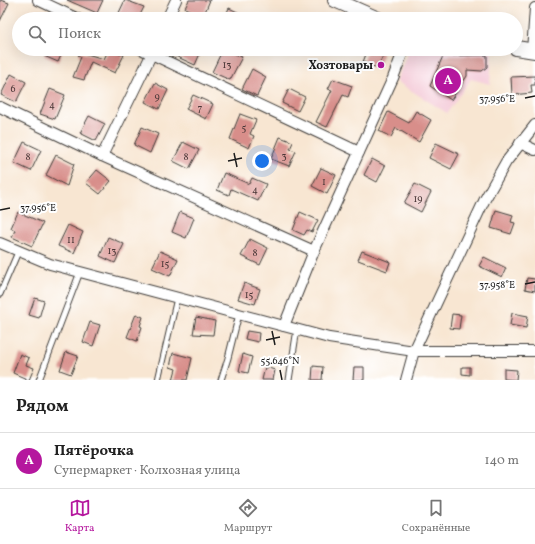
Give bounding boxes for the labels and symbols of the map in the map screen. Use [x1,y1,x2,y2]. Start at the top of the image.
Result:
house number: 13 [222,58,232,72]
place label: Хозтовары [308,58,373,74]
marker: Хозтовары [376,60,386,70]
pin: A [435,66,461,96]
house number: 6 [10,82,16,96]
house number: 9 [154,90,160,104]
text: 37.956°E [479,92,515,106]
house number: 4 [49,98,55,112]
house number: 7 [198,101,203,115]
house number: 5 [242,121,247,135]
house number: 3 [281,149,287,163]
house number: 8 [25,150,31,164]
house number: 8 [183,150,189,164]
your location [252,151,272,171]
house number: 1 [322,175,326,189]
house number: 4 [252,183,258,197]
house number: 19 [413,192,423,206]
text: 37.956°E [20,201,56,215]
house number: 11 [67,233,75,247]
house number: 13 [107,244,117,258]
house number: 8 [252,246,258,260]
house number: 15 [161,257,170,271]
text: 37.958°E [479,278,515,292]
house number: 15 [245,288,254,302]
text: 55.646°N [261,354,300,368]

